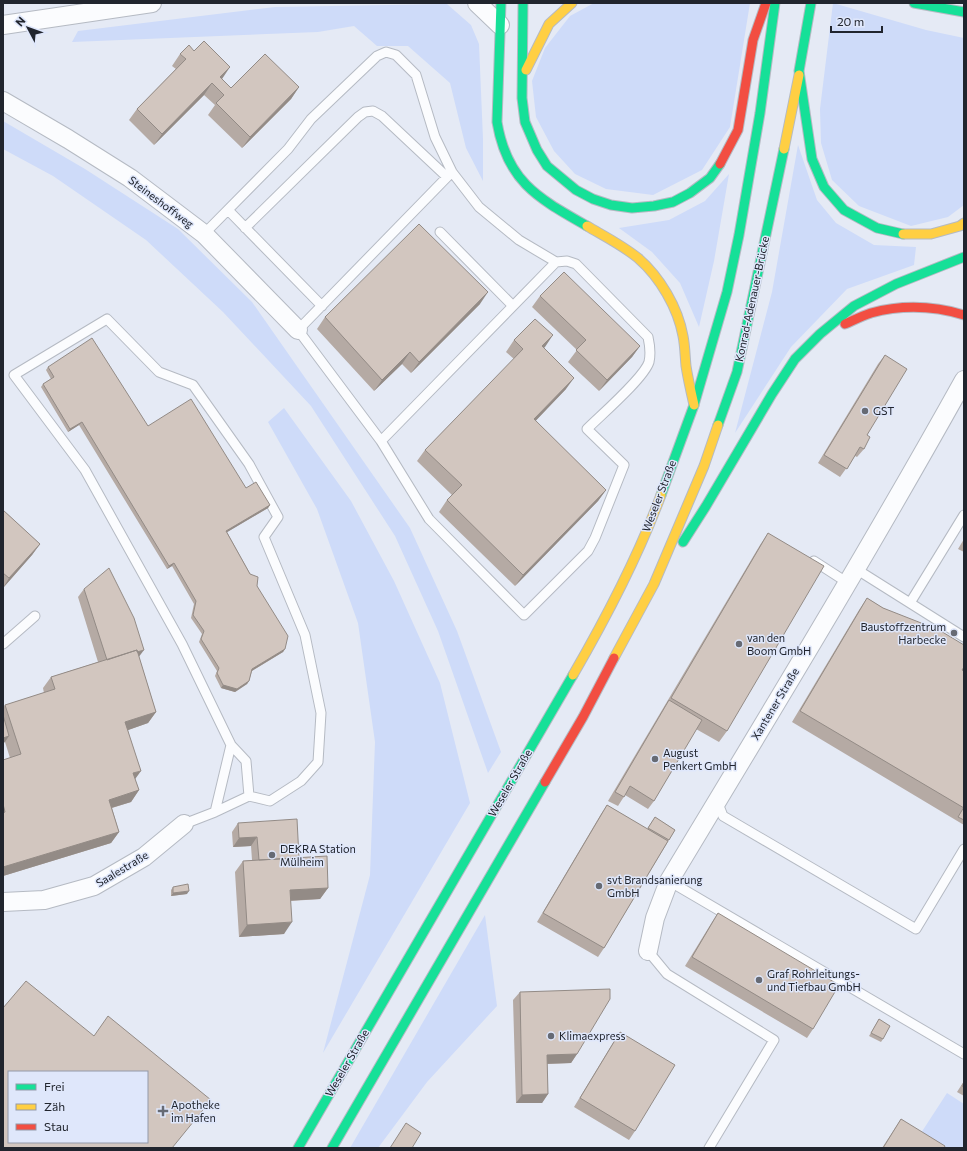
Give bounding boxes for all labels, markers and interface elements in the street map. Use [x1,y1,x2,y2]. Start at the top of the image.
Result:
north arrow [8,8,48,48]
scale bar [831,8,882,34]
text: N [12,14,28,28]
text: 20 m [837,14,864,28]
street label: Steineshoffweg [126,173,196,230]
street label: Konrad-Adenauer-Brücke [732,235,771,363]
place label: GST [873,404,894,417]
marker: GST [860,406,870,416]
street label: Weseler Straße [639,458,678,533]
place label: Baustoffzentrum Harbecke [860,620,946,646]
marker: Baustoffzentrum Harbecke [949,628,959,638]
place label: van den Boom GmbH [747,631,811,657]
marker: van den Boom GmbH [734,639,744,649]
street label: Xantener Straße [748,665,801,742]
place label: August Penkert GmbH [663,746,737,772]
street label: Weseler Straße [485,747,534,819]
marker: August Penkert GmbH [650,754,660,764]
place label: DEKRA Station Mülheim [280,842,356,868]
street label: Saalestraße [93,848,150,889]
marker: DEKRA Station Mülheim [267,850,277,860]
place label: svt Brandsanierung GmbH [607,873,702,899]
marker: svt Brandsanierung GmbH [594,881,604,891]
place label: Graf Rohrleitungs- und Tiefbau GmbH [767,967,861,993]
marker: Graf Rohrleitungs- und Tiefbau GmbH [754,975,764,985]
street label: Weseler Straße [322,1027,371,1099]
place label: Klimaexpress [559,1029,626,1042]
marker: Klimaexpress [546,1031,556,1041]
legend [8,1071,148,1143]
text: Frei [44,1079,65,1093]
place label: Apotheke im Hafen [171,1098,220,1124]
text: Zäh [44,1099,65,1113]
marker: Apotheke im Hafen [158,1106,168,1116]
text: Stau [44,1119,69,1133]

